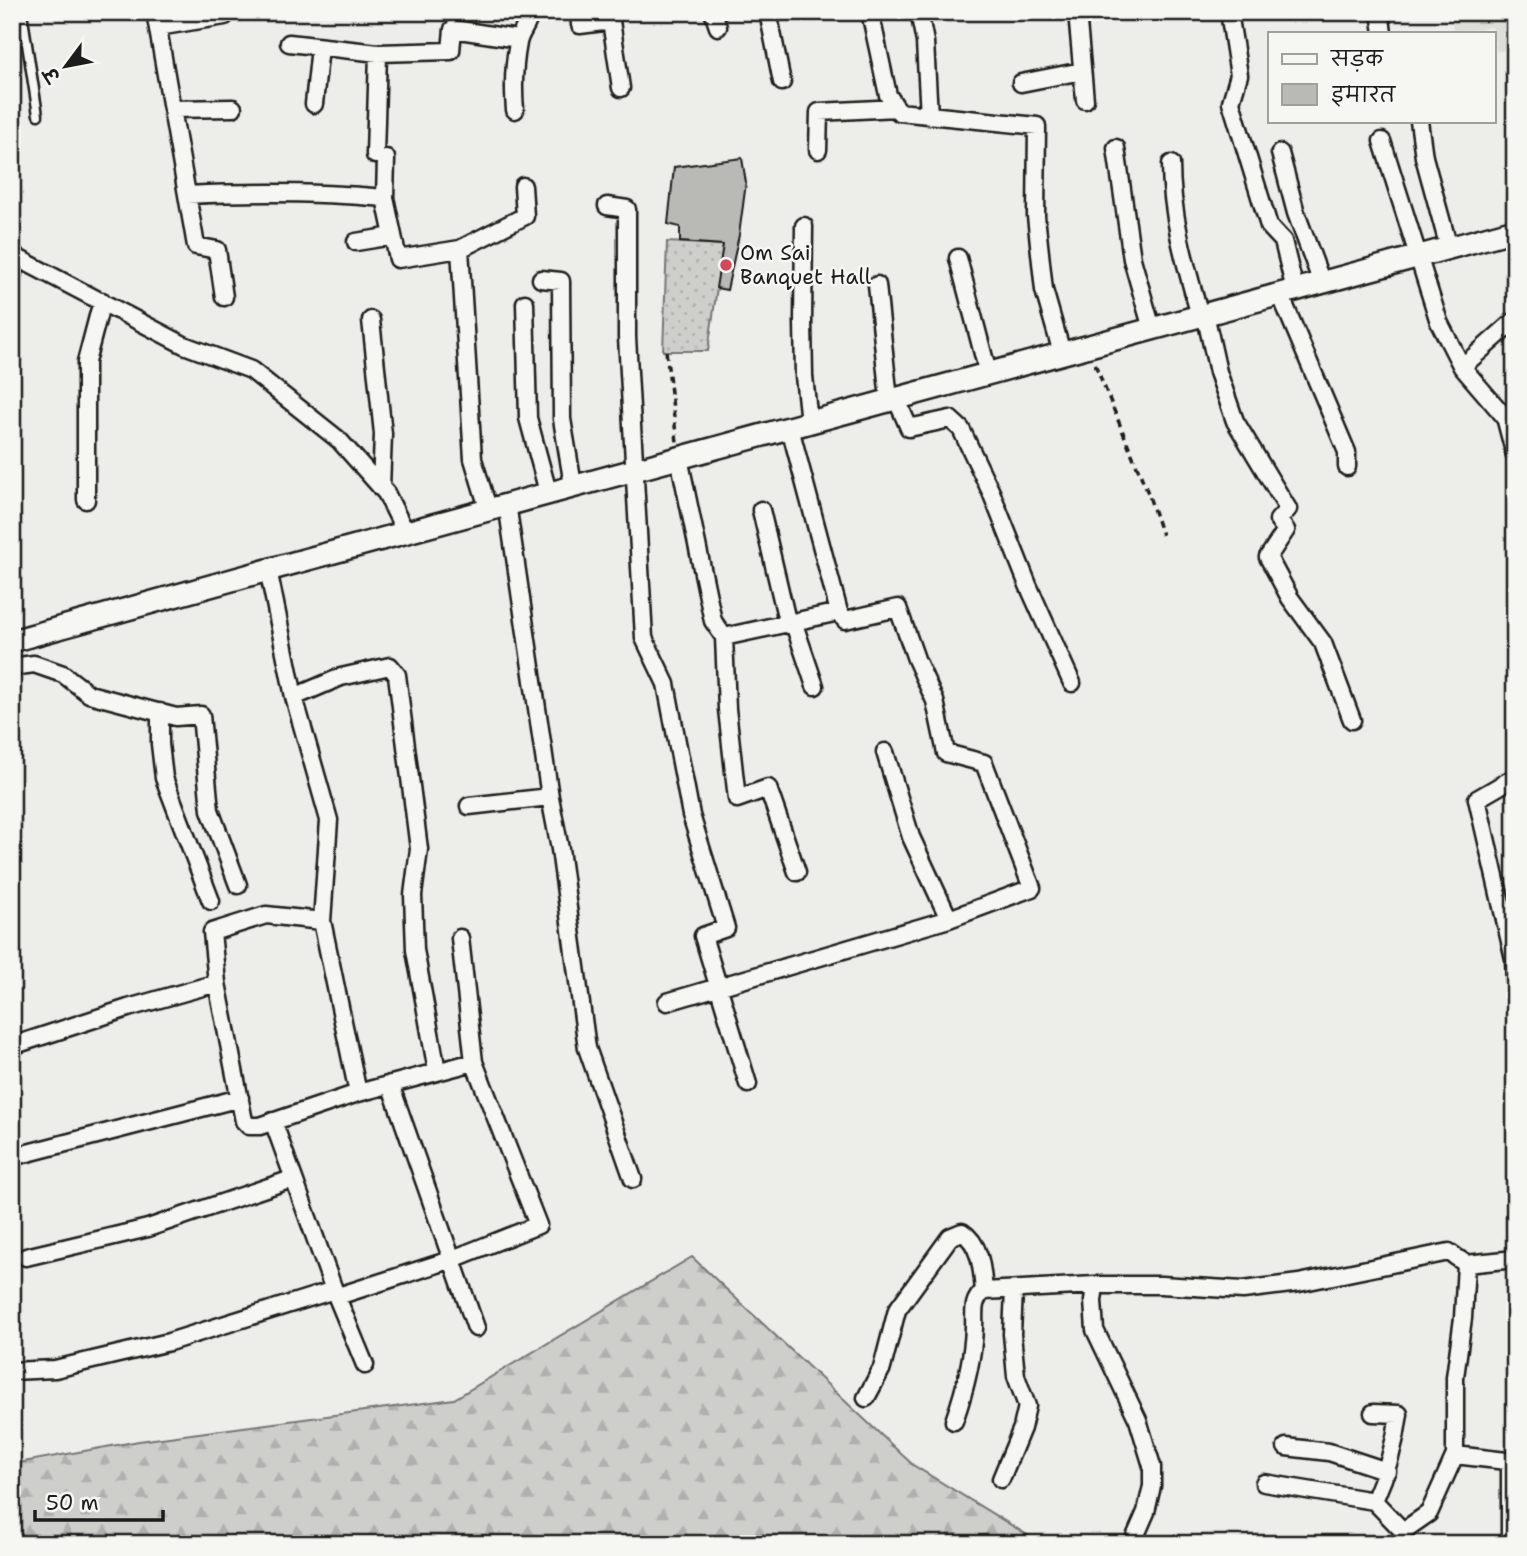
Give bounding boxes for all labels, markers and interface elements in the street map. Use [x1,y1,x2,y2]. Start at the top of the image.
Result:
north arrow [32,32,102,102]
legend [1268,32,1496,122]
text: सड़क [1330,45,1384,73]
text: उ [37,61,67,88]
text: इमारत [1331,81,1397,109]
place label: Om Sai Banquet Hall [740,239,872,291]
marker: Om Sai Banquet Hall [718,257,734,273]
scale bar [35,1479,163,1523]
text: 50 m [46,1489,99,1517]

